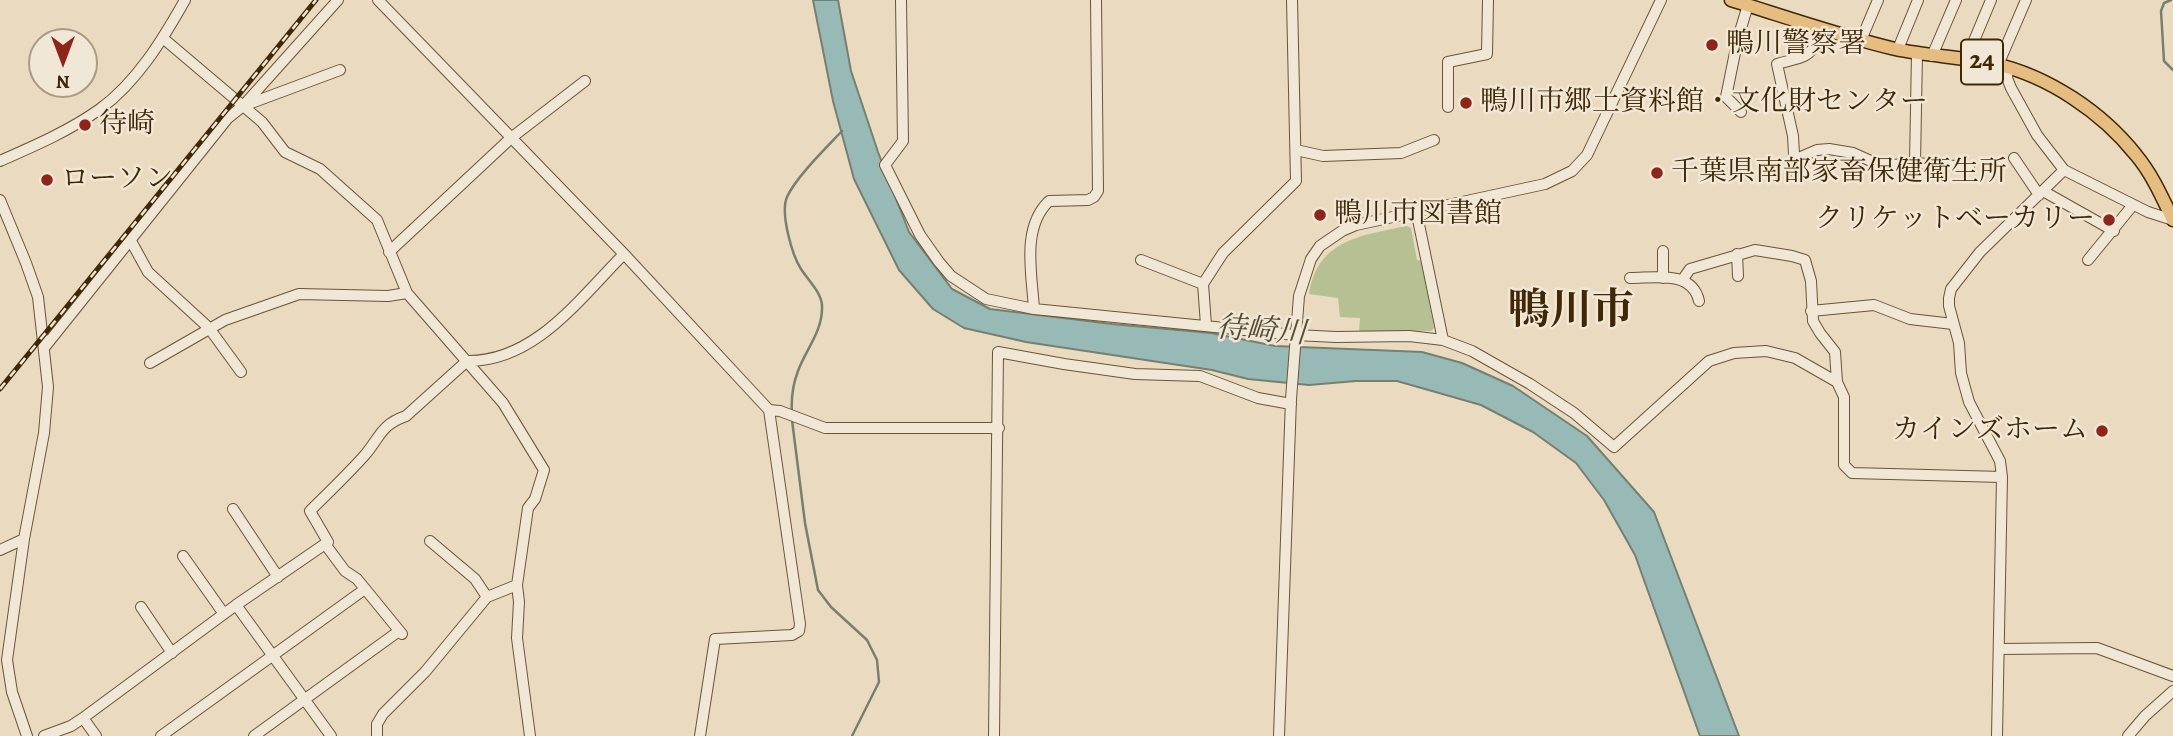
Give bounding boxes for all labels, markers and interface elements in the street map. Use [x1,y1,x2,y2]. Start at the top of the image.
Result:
north arrow [28,28,98,98]
place label: 鴨川警察署 [1726,28,1866,62]
marker: 鴨川警察署 [1704,37,1720,53]
road number: 24 [1961,40,2003,85]
text: N [56,69,70,95]
place label: 鴨川市郷土資料館・文化財センター [1480,86,1928,120]
marker: 鴨川市郷土資料館・文化財センター [1458,95,1474,111]
place label: 待崎 [99,108,155,142]
marker: 待崎 [77,117,93,133]
place label: 千葉県南部家畜保健衛生所 [1671,156,2007,190]
place label: ローソン [61,163,173,197]
marker: 千葉県南部家畜保健衛生所 [1649,165,1665,181]
marker: ローソン [39,172,55,188]
place label: 鴨川市図書館 [1334,198,1502,232]
place label: クリケットベーカリー [1815,203,2095,237]
marker: 鴨川市図書館 [1312,207,1328,223]
marker: クリケットベーカリー [2101,212,2117,228]
district label: 鴨川市 [1508,288,1634,338]
water label: 待崎川 [1215,311,1307,353]
place label: カインズホーム [1892,414,2088,448]
marker: カインズホーム [2094,423,2110,439]

